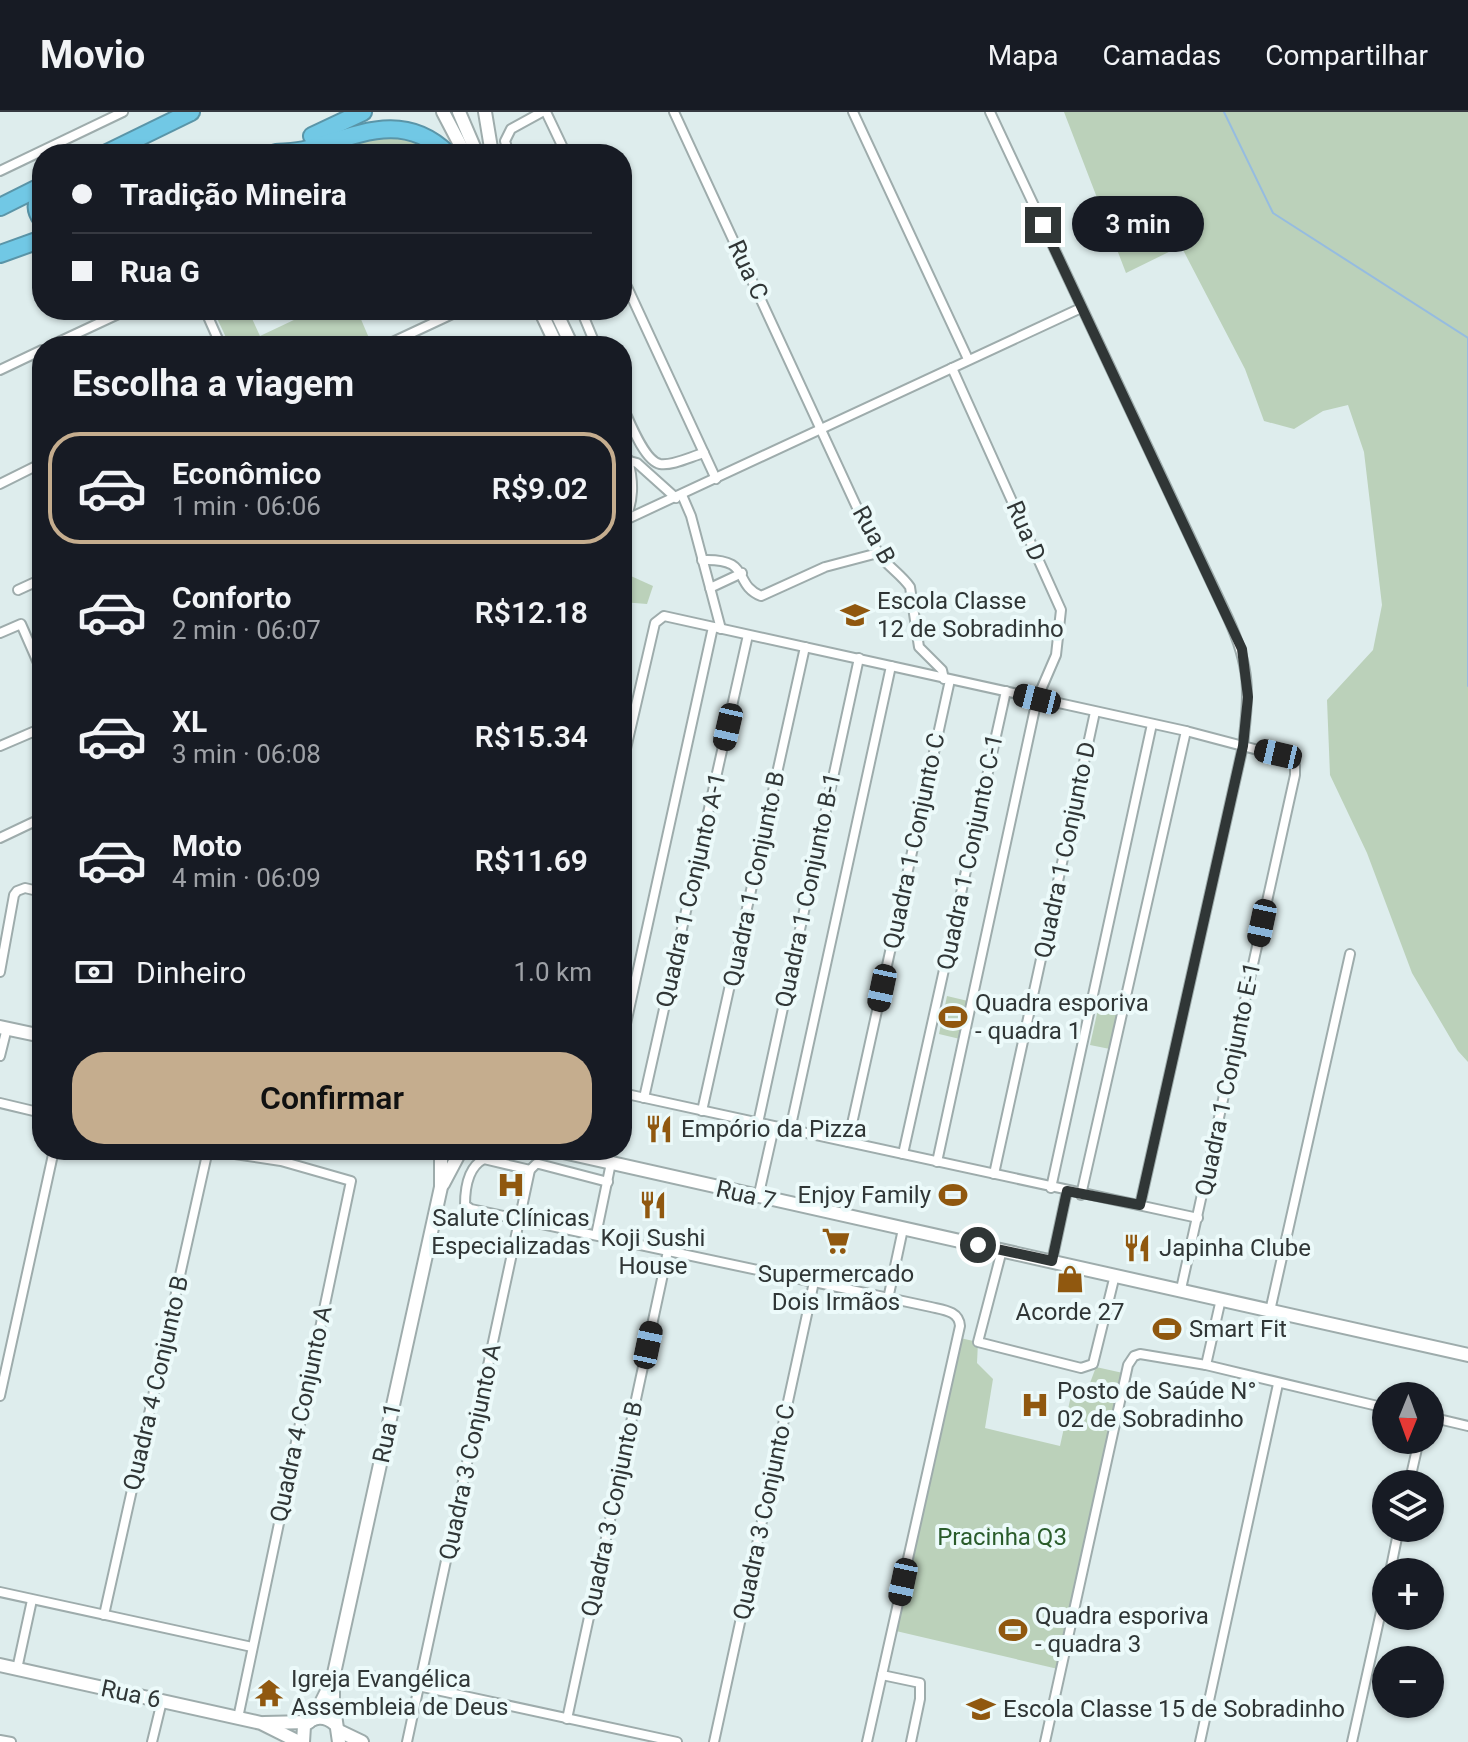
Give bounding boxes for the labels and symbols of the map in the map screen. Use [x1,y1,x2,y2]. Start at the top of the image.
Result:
callout: 3 min [1071,197,1203,253]
route end [1025,207,1061,243]
street label: Rua C [722,236,774,304]
street label: Rua D [1000,497,1052,565]
street label: Rua B [847,501,901,569]
place label: Escola Classe 12 de Sobradinho [877,587,1064,643]
school or university icon: Escola Classe 12 de Sobradinho [840,600,870,630]
car [1011,682,1063,716]
car [711,701,745,753]
street label: Quadra 1 Conjunto C [877,730,951,952]
street label: Quadra 1 Conjunto C-1 [931,732,1009,972]
car [1252,737,1304,771]
street label: Quadra 1 Conjunto D [1028,739,1102,961]
street label: Quadra 1 Conjunto B [717,769,791,989]
street label: Quadra 1 Conjunto A-1 [650,770,732,1010]
street label: Quadra 1 Conjunto B-1 [769,770,847,1010]
car [1245,897,1279,949]
street label: Quadra 1 Conjunto E-1 [1190,960,1266,1198]
car [865,962,899,1014]
place label: Quadra esporiva - quadra 1 [975,989,1149,1045]
sports icon: Quadra esporiva - quadra 1 [938,1002,968,1032]
restaurant icon: Empório da Pizza [644,1114,674,1144]
place label: Empório da Pizza [681,1115,867,1143]
hospital icon: Salute Clínicas Especializadas [496,1170,526,1200]
street label: Rua 7 [713,1175,779,1215]
sports icon: Enjoy Family [938,1180,968,1210]
place label: Enjoy Family [798,1181,932,1209]
restaurant icon: Koji Sushi House [638,1190,668,1220]
place label: Salute Clínicas Especializadas [431,1204,591,1260]
place label: Koji Sushi House [601,1224,705,1280]
supermarket icon: Supermercado Dois Irmãos [821,1226,851,1256]
route start [960,1227,996,1263]
restaurant icon: Japinha Clube [1122,1233,1152,1263]
place label: Japinha Clube [1159,1234,1311,1262]
place label: Supermercado Dois Irmãos [758,1260,914,1316]
shop icon: Acorde 27 [1055,1264,1085,1294]
street label: Quadra 4 Conjunto B [118,1273,194,1493]
place label: Acorde 27 [1015,1298,1125,1326]
street label: Quadra 4 Conjunto A [264,1303,338,1525]
sports icon: Smart Fit [1152,1314,1182,1344]
place label: Smart Fit [1189,1315,1287,1343]
car [631,1319,665,1371]
street label: Quadra 3 Conjunto A [433,1341,507,1563]
place label: Posto de Saúde N° 02 de Sobradinho [1057,1377,1256,1433]
north arrow [1372,1382,1444,1454]
hospital icon: Posto de Saúde N° 02 de Sobradinho [1020,1390,1050,1420]
street label: Quadra 3 Conjunto B [575,1399,649,1619]
street label: Rua 1 [367,1400,407,1466]
street label: Quadra 3 Conjunto C [727,1401,801,1623]
park label: Pracinha Q3 [937,1523,1067,1551]
car [886,1556,920,1608]
place label: Quadra esporiva - quadra 3 [1035,1602,1209,1658]
sports icon: Quadra esporiva - quadra 3 [998,1615,1028,1645]
place label: Igreja Evangélica Assembleia de Deus [291,1665,508,1721]
street label: Rua 6 [98,1674,164,1714]
temple icon: Igreja Evangélica Assembleia de Deus [254,1678,284,1708]
school or university icon: Escola Classe 15 de Sobradinho [966,1694,996,1724]
place label: Escola Classe 15 de Sobradinho [1003,1695,1345,1723]

